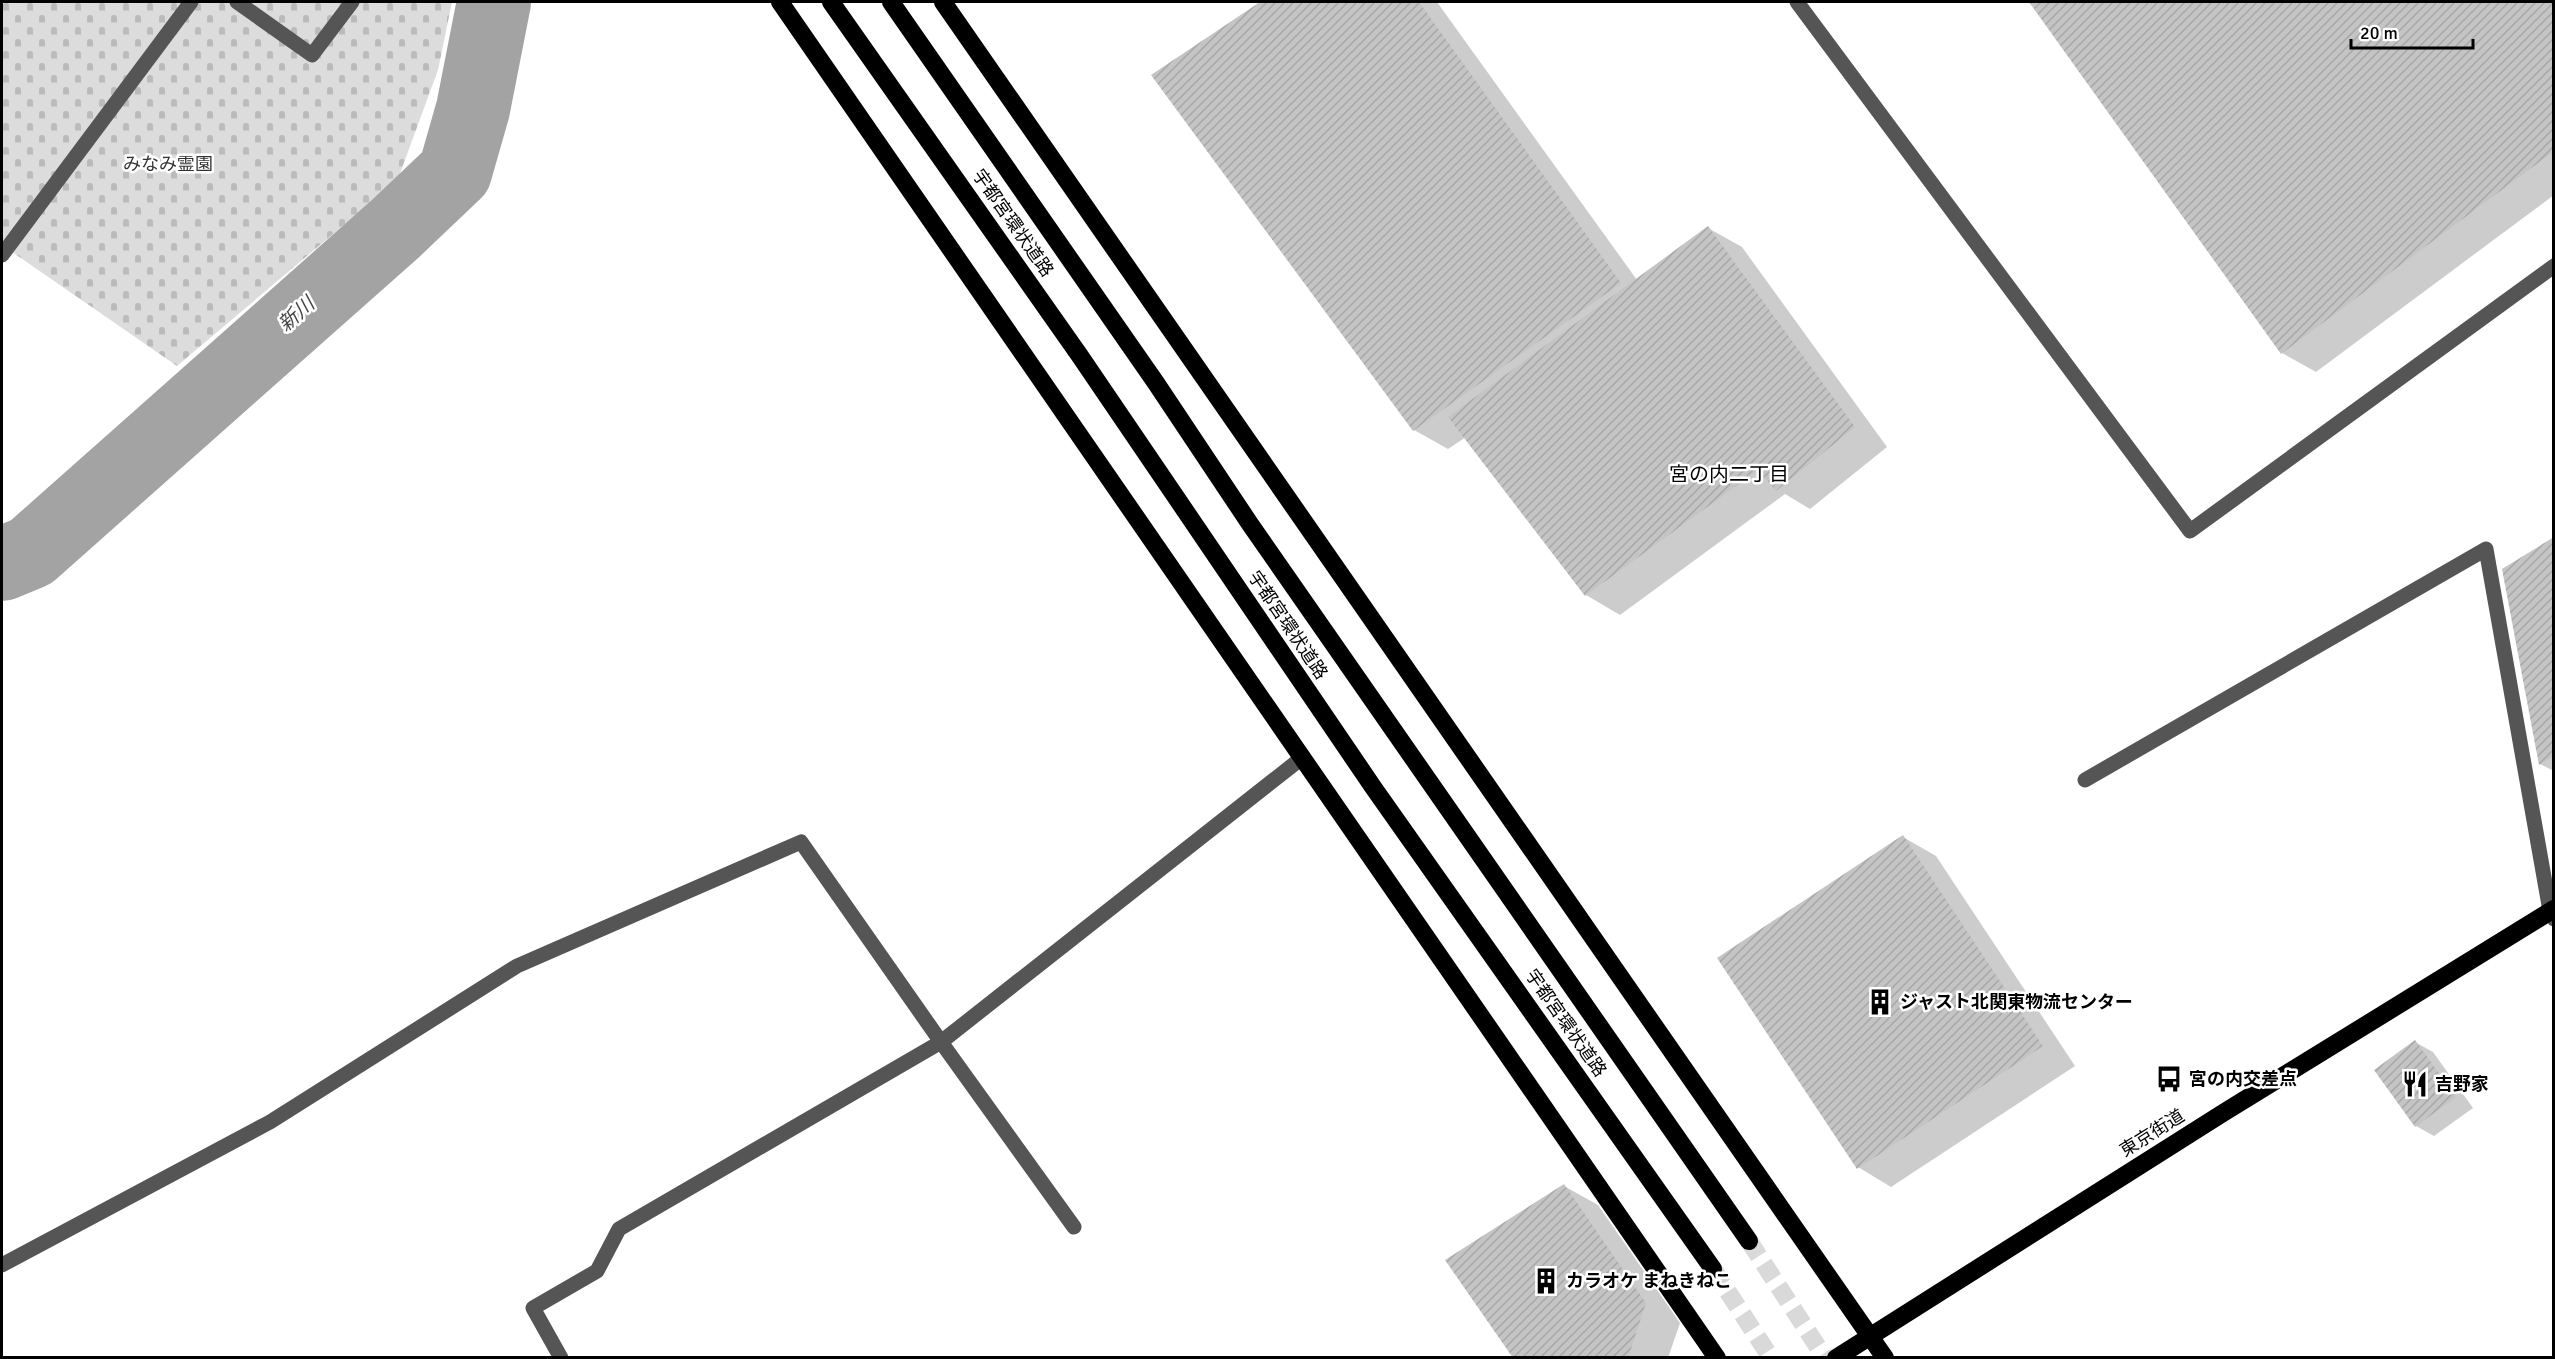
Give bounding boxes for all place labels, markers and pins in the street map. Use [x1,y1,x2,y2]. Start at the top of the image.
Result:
building icon: ジャスト北関東物流センター [1865,987,1895,1017]
place label: ジャスト北関東物流センター [1900,991,2133,1013]
bus stop icon: 宮の内交差点 [2154,1064,2184,1094]
place label: 宮の内交差点 [2189,1068,2297,1090]
restaurant icon: 吉野家 [2400,1069,2430,1099]
place label: 吉野家 [2435,1073,2489,1095]
building icon: カラオケ まねきねこ [1531,1266,1561,1296]
place label: カラオケ まねきねこ [1566,1270,1732,1292]

